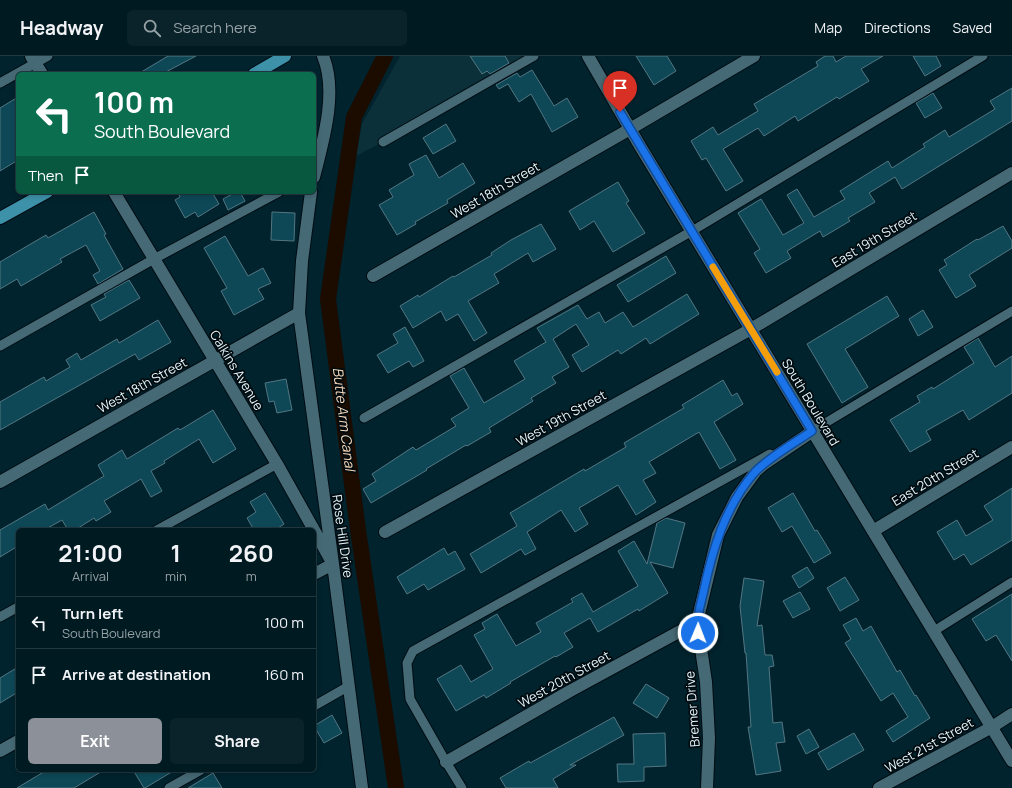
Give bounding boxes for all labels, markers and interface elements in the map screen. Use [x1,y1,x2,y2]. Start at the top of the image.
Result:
search box [127,10,407,46]
text: Headway [20,15,103,41]
icon: search [141,17,163,39]
text: Search here [173,17,257,38]
text: Map [814,18,842,37]
text: Directions [864,18,931,37]
text: Saved [953,18,992,37]
pin [603,71,637,112]
icon: arrive [609,77,631,99]
text: 100 m [94,83,174,121]
icon: left [28,88,80,140]
text: South Boulevard [94,119,230,143]
street label: West 18th Street [447,157,543,223]
icon: arrive [71,164,93,186]
text: Then [28,165,63,186]
street label: East 19th Street [828,207,920,271]
street label: Calkins Avenue [206,326,268,414]
street label: West 18th Street [94,353,190,417]
street label: South Boulevard [778,355,844,449]
water label: Butte Arm Canal [329,366,360,473]
street label: West 19th Street [513,386,609,450]
street label: East 20th Street [888,444,982,510]
street label: Rose Hill Drive [328,493,358,579]
text: 21:00 [58,536,123,569]
text: 1 [171,536,181,569]
text: 260 [229,536,274,569]
text: Arrival [72,567,109,585]
text: min [165,567,187,585]
text: m [246,567,257,585]
text: Turn left [62,603,124,624]
icon: left [28,612,50,634]
text: 100 m [264,612,304,633]
position arrow [677,612,719,654]
text: South Boulevard [62,624,160,642]
street label: West 20th Street [515,646,613,712]
icon: arrive [28,664,50,686]
text: Arrive at destination [62,664,211,685]
text: 160 m [264,664,304,685]
street label: Bremer Drive [680,670,704,748]
street label: West 21st Street [881,713,977,777]
button: Exit [28,718,162,764]
button: Share [170,718,304,764]

